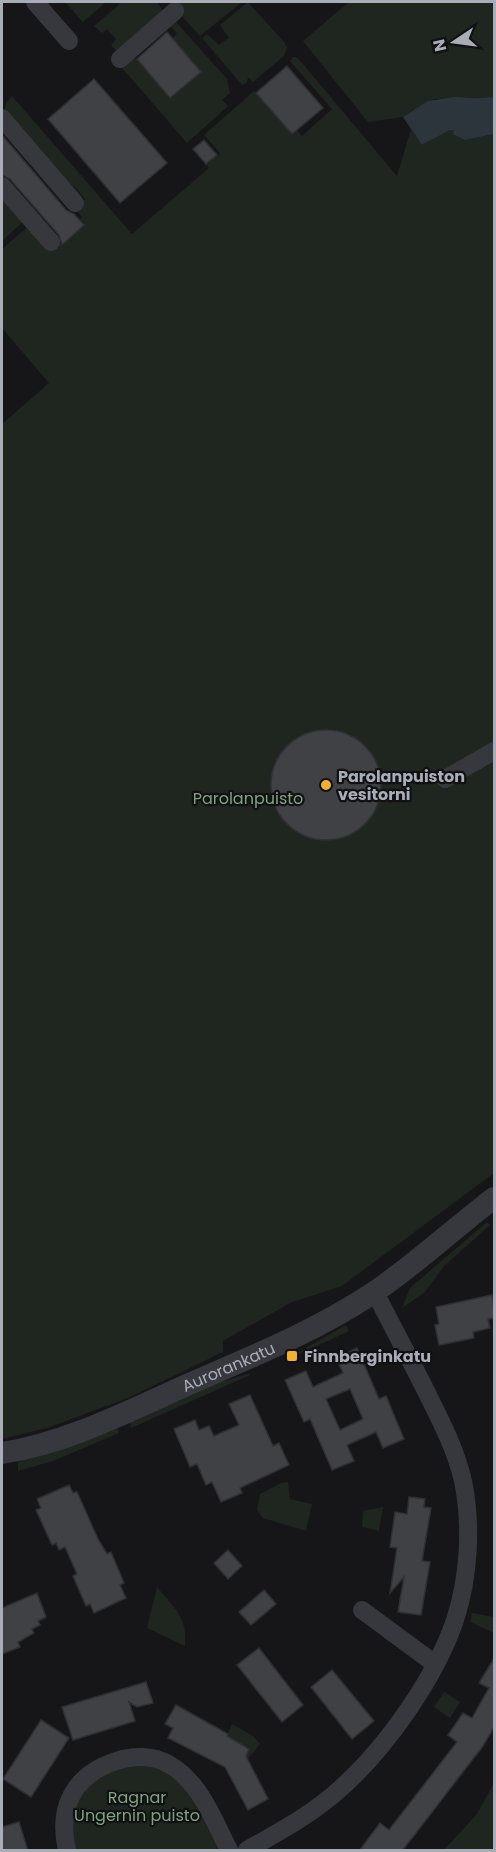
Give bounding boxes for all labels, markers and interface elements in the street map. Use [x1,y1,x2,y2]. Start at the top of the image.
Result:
north arrow [424,12,484,72]
text: N [427,37,452,54]
place label: Parolanpuiston vesitorni [338,765,465,806]
marker: Parolanpuiston vesitorni [319,778,333,792]
park label: Parolanpuisto [193,787,303,810]
street label: Aurorankatu [178,1336,279,1397]
place label: Finnberginkatu [304,1345,431,1368]
marker: Finnberginkatu [285,1349,299,1363]
park label: Ragnar Ungernin puisto [74,1786,200,1827]

